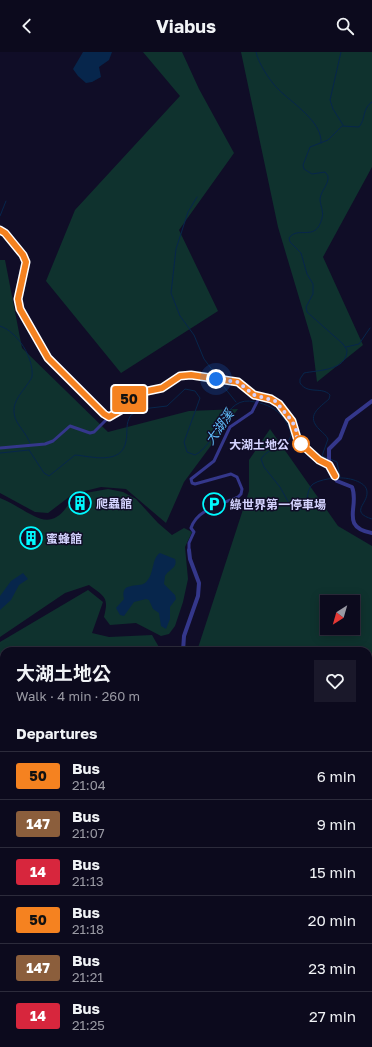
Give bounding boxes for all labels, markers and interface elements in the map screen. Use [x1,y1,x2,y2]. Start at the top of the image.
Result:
icon: back [16,15,38,37]
text: Viabus [156,15,216,37]
icon: search [334,15,356,37]
your location [206,369,226,389]
line badge: 50 [111,386,147,412]
text: 50 [120,390,138,407]
water label: 大湖溪 [201,405,238,448]
marker: 大湖土地公 [292,435,310,453]
place label: 大湖土地公 [229,437,289,452]
building icon: 爬蟲館 [67,490,93,516]
parking icon: 綠世界第一停車場 [201,491,227,517]
place label: 爬蟲館 [96,496,132,511]
place label: 綠世界第一停車場 [230,497,326,512]
building icon: 蜜蜂館 [18,525,44,551]
place label: 蜜蜂館 [46,531,82,546]
north arrow [320,595,360,635]
map controls [320,595,360,635]
button: heart [314,660,356,702]
text: 大湖土地公 [16,661,111,684]
text: Walk · 4 min · 260 m [16,688,140,704]
text: Departures [16,724,97,742]
text: Bus [72,759,100,777]
text: 50 [29,767,47,784]
text: 6 min [317,767,356,785]
text: 21:04 [72,777,106,793]
text: Bus [72,807,100,825]
text: 147 [26,815,50,832]
text: 9 min [317,815,356,833]
text: 21:07 [72,825,105,841]
text: Bus [72,855,100,873]
text: 14 [30,863,46,880]
text: 15 min [310,863,356,881]
text: 21:13 [72,873,104,889]
text: Bus [72,903,100,921]
text: 50 [29,911,47,928]
text: 20 min [308,911,356,929]
text: 21:18 [72,921,104,937]
text: Bus [72,951,100,969]
text: 147 [26,959,50,976]
text: 23 min [308,959,356,977]
text: 21:21 [72,969,104,985]
text: Bus [72,999,100,1017]
text: 14 [30,1007,46,1024]
text: 27 min [309,1007,356,1025]
text: 21:25 [72,1017,105,1033]

